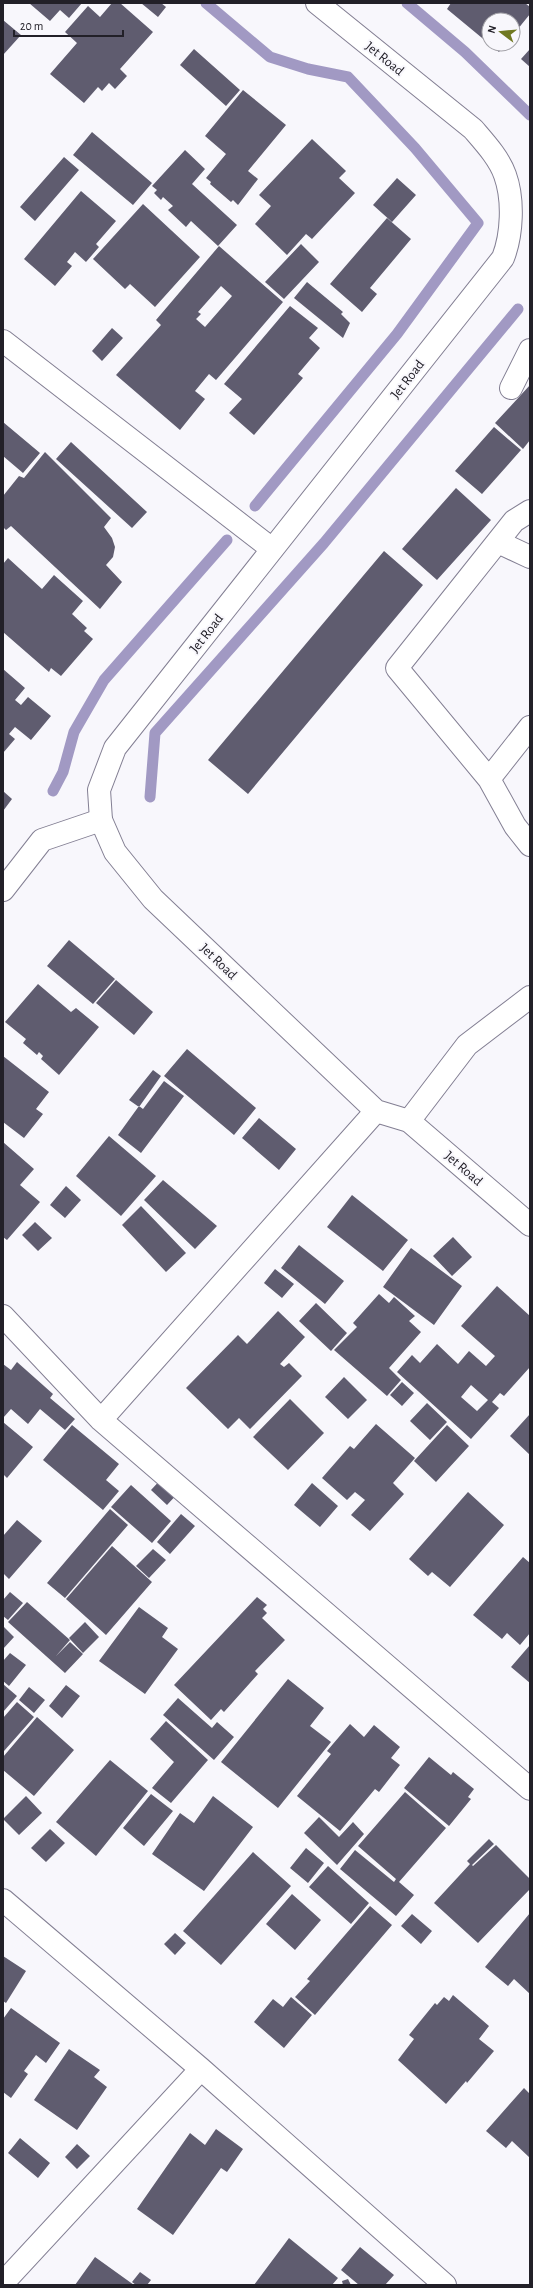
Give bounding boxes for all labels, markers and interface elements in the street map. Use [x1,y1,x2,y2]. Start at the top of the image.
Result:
scale bar [14,12,123,38]
north arrow [481,12,521,52]
text: 20 m [20,20,43,32]
text: N [486,24,498,35]
street label: Jet Road [362,39,406,78]
street label: Jet Road [388,358,427,402]
street label: Jet Road [187,612,226,656]
street label: Jet Road [197,941,239,982]
street label: Jet Road [442,1149,485,1189]

